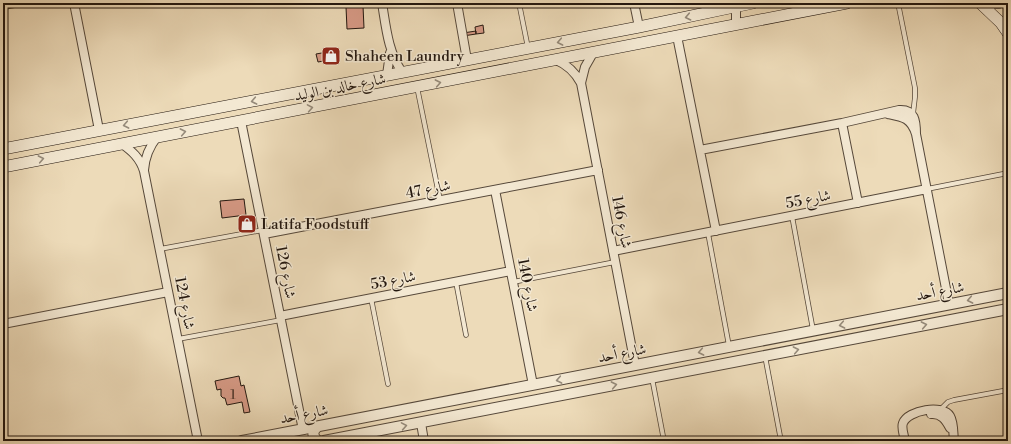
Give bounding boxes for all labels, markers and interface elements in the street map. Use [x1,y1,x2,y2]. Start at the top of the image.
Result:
one-way arrow [685,12,691,20]
one-way arrow [557,38,563,46]
shop icon: Shaheen Laundry [320,45,342,67]
place label: Shaheen Laundry [345,47,465,66]
street label: شارع خالد بن الوليد [293,69,388,109]
one-way arrow [435,79,441,88]
one-way arrow [251,96,257,105]
one-way arrow [307,104,313,112]
one-way arrow [123,120,129,129]
one-way arrow [180,128,186,137]
one-way arrow [38,156,44,164]
street label: شارع 47 [404,176,453,206]
street label: شارع 55 [784,186,833,216]
street label: شارع 146 [604,194,636,251]
shop icon: Latifa Foodstuff [236,213,258,235]
place label: Latifa Foodstuff [261,215,371,234]
street label: شارع 126 [268,244,300,301]
street label: شارع 140 [510,257,542,314]
street label: شارع 53 [369,267,418,297]
street label: شارع 124 [167,275,199,332]
street label: شارع أحد [914,276,966,308]
one-way arrow [967,296,973,304]
one-way arrow [839,320,845,329]
one-way arrow [921,321,927,330]
street label: شارع أحد [596,338,648,370]
one-way arrow [793,346,800,354]
one-way arrow [698,348,704,356]
one-way arrow [556,376,562,384]
one-way arrow [611,381,617,390]
house number: 1 [230,387,236,403]
street label: شارع أحد [278,399,330,431]
one-way arrow [401,422,407,431]

